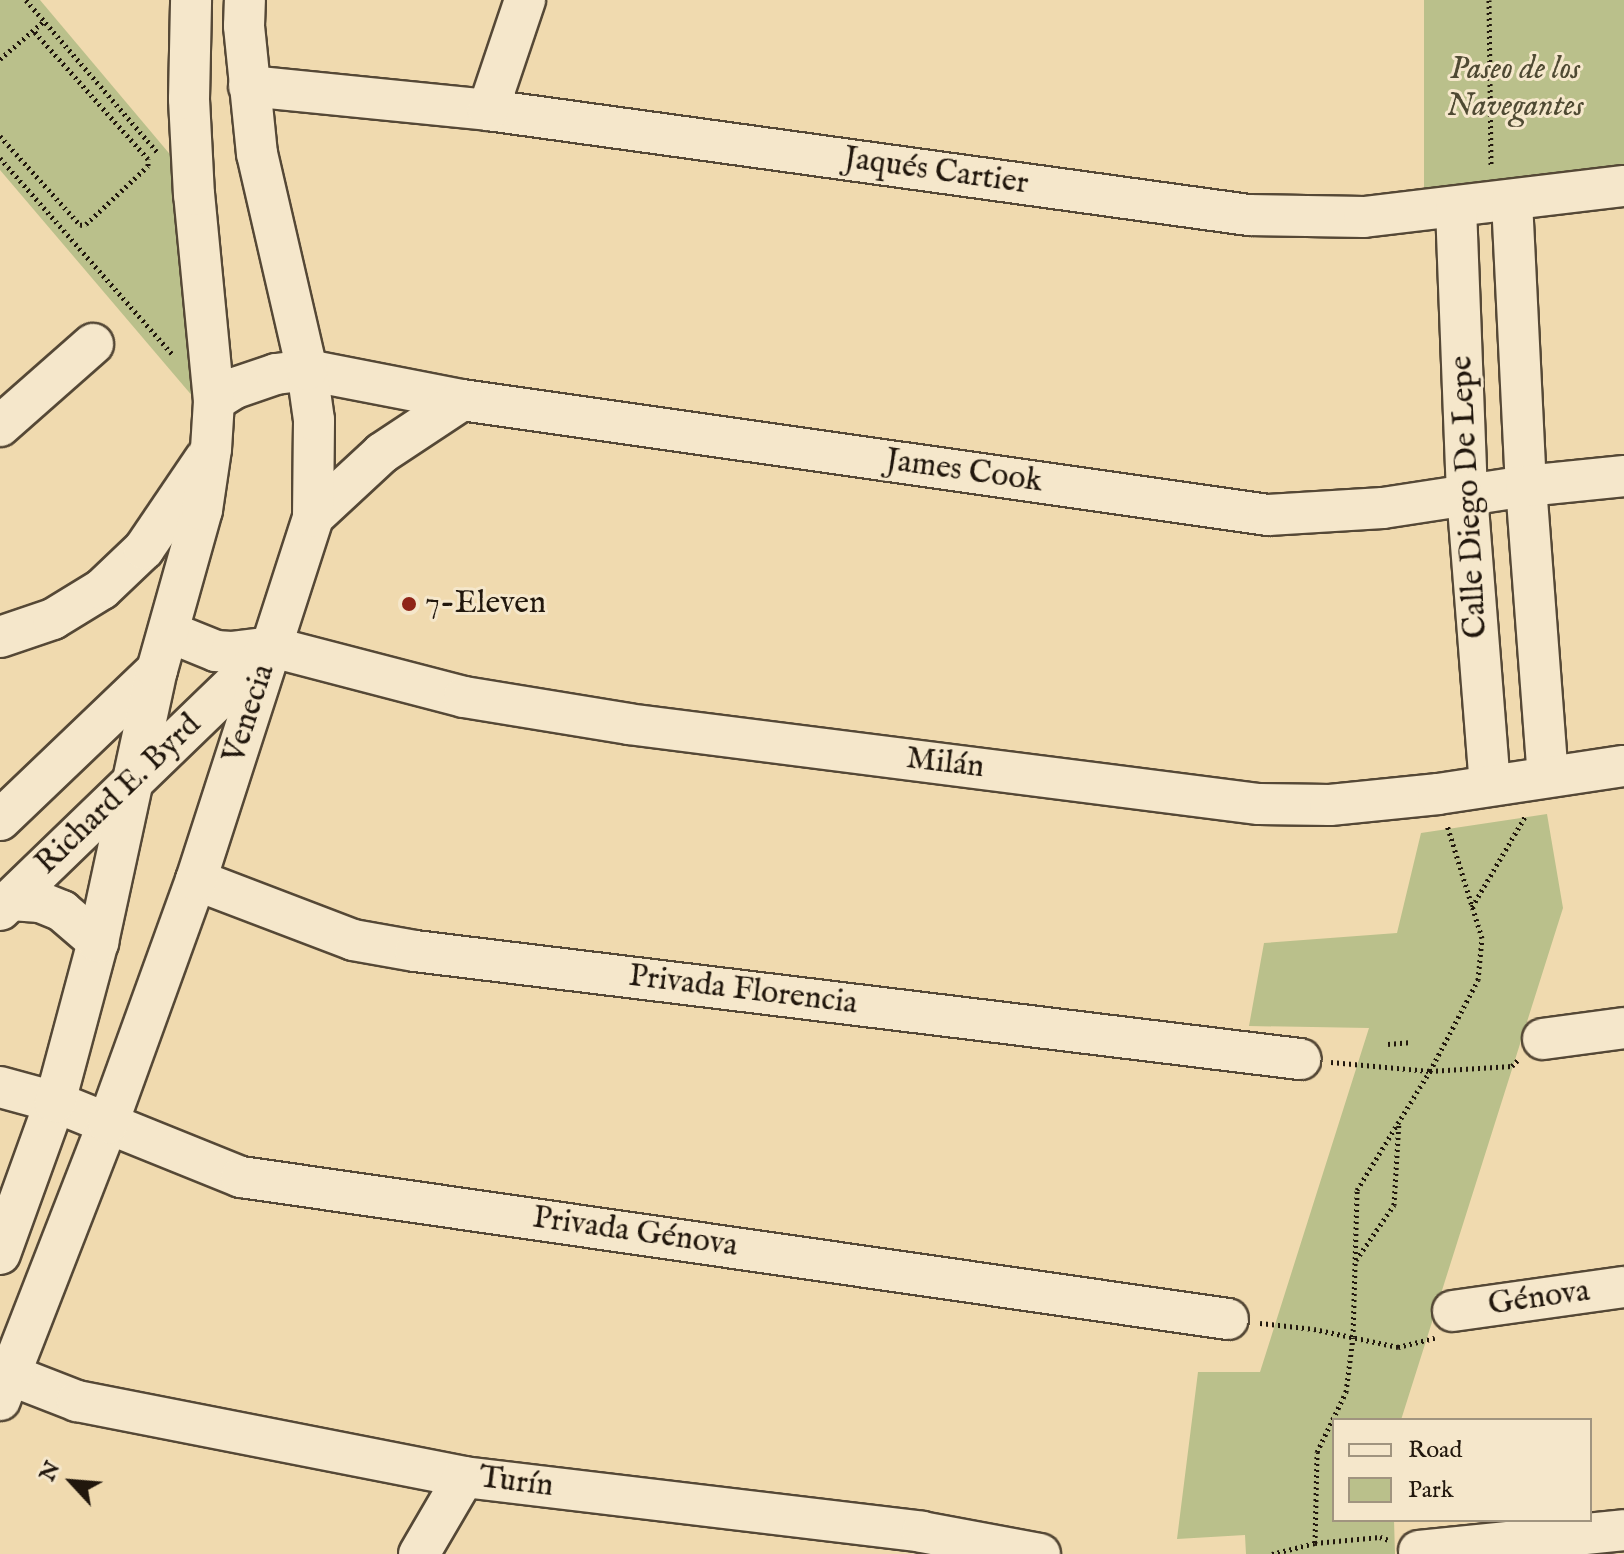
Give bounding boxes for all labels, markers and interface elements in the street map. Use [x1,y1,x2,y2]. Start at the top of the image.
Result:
park label: Paseo de los Navegantes [1446,52,1584,127]
street label: Jaqués Cartier [841,140,1031,204]
street label: Calle Diego De Lepe [1443,355,1497,639]
street label: James Cook [883,442,1045,502]
place label: 7-Eleven [425,585,546,623]
marker: 7-Eleven [400,595,418,613]
street label: Venecia [216,660,284,768]
street label: Richard E. Byrd [28,707,210,883]
street label: Milán [904,740,986,788]
street label: Privada Florencia [626,958,860,1024]
street label: Privada Génova [530,1200,740,1266]
street label: Génova [1486,1273,1592,1325]
legend [1332,1418,1592,1522]
text: Road [1408,1435,1462,1466]
north arrow [32,1442,112,1522]
text: N [34,1457,67,1486]
street label: Turín [477,1459,555,1507]
text: Park [1408,1475,1454,1506]

